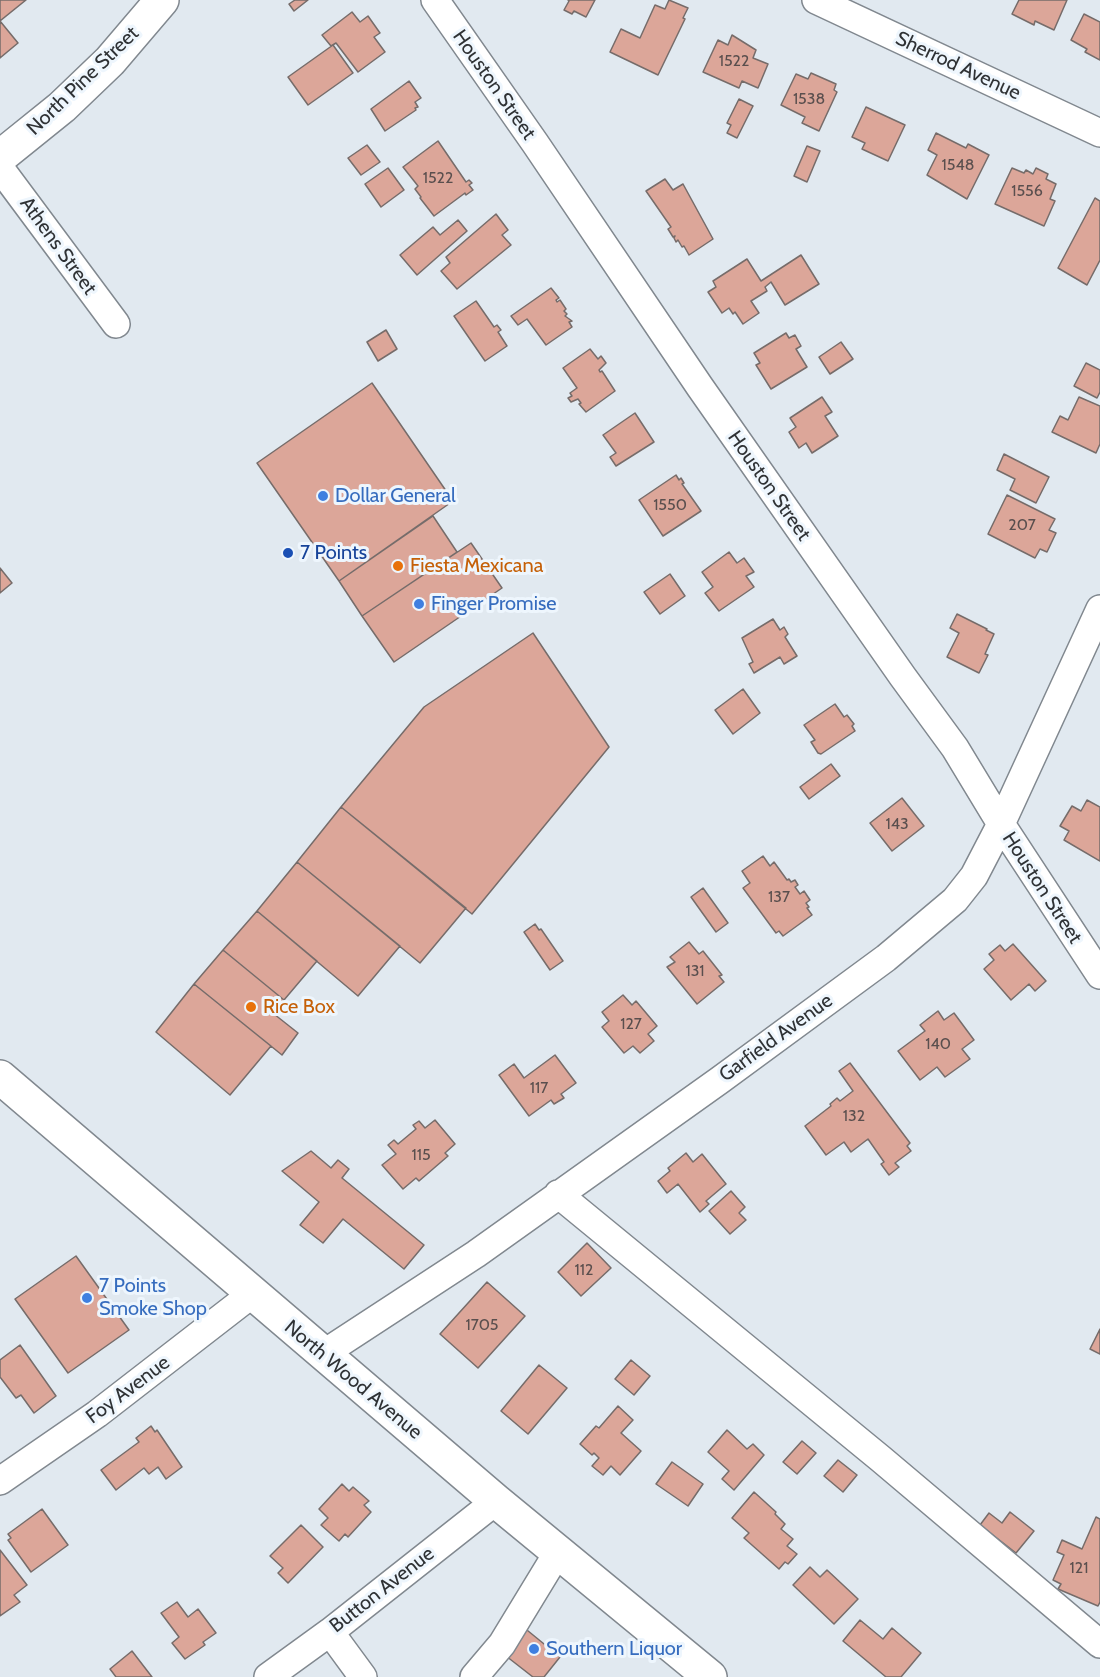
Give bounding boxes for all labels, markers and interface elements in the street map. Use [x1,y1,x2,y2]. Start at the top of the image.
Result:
street label: North Pine Street [22,22,144,140]
street label: Houston Street [447,26,541,144]
street label: Sherrod Avenue [892,27,1024,105]
house number: 1522 [719,51,749,71]
house number: 1538 [793,89,825,109]
house number: 1548 [942,155,974,175]
house number: 1522 [423,168,453,188]
house number: 1556 [1011,181,1043,201]
street label: Athens Street [15,192,101,300]
street label: Houston Street [722,427,816,545]
place label: Dollar General [335,484,456,508]
marker: Dollar General [316,489,330,503]
house number: 1550 [653,495,687,515]
house number: 207 [1008,515,1036,535]
place label: 7 Points [300,541,367,565]
marker: 7 Points [281,546,295,560]
place label: Fiesta Mexicana [410,554,543,578]
marker: Fiesta Mexicana [391,559,405,573]
place label: Finger Promise [431,592,556,616]
marker: Finger Promise [412,597,426,611]
house number: 143 [885,814,909,834]
street label: Houston Street [997,828,1087,948]
house number: 137 [768,887,790,907]
house number: 131 [685,961,705,981]
street label: Garfield Avenue [715,989,837,1087]
place label: Rice Box [263,995,335,1019]
marker: Rice Box [244,1000,258,1014]
house number: 127 [620,1014,642,1034]
house number: 140 [925,1034,951,1054]
house number: 117 [530,1078,548,1098]
house number: 132 [843,1106,865,1126]
house number: 115 [411,1145,431,1165]
house number: 112 [575,1260,593,1280]
place label: 7 Points Smoke Shop [99,1274,207,1321]
marker: 7 Points Smoke Shop [80,1291,94,1305]
street label: North Wood Avenue [279,1315,427,1445]
house number: 1705 [466,1315,498,1335]
street label: Foy Avenue [81,1351,175,1429]
street label: Button Avenue [325,1542,439,1638]
house number: 121 [1070,1558,1088,1578]
place label: Southern Liquor [546,1637,682,1661]
marker: Southern Liquor [527,1642,541,1656]

